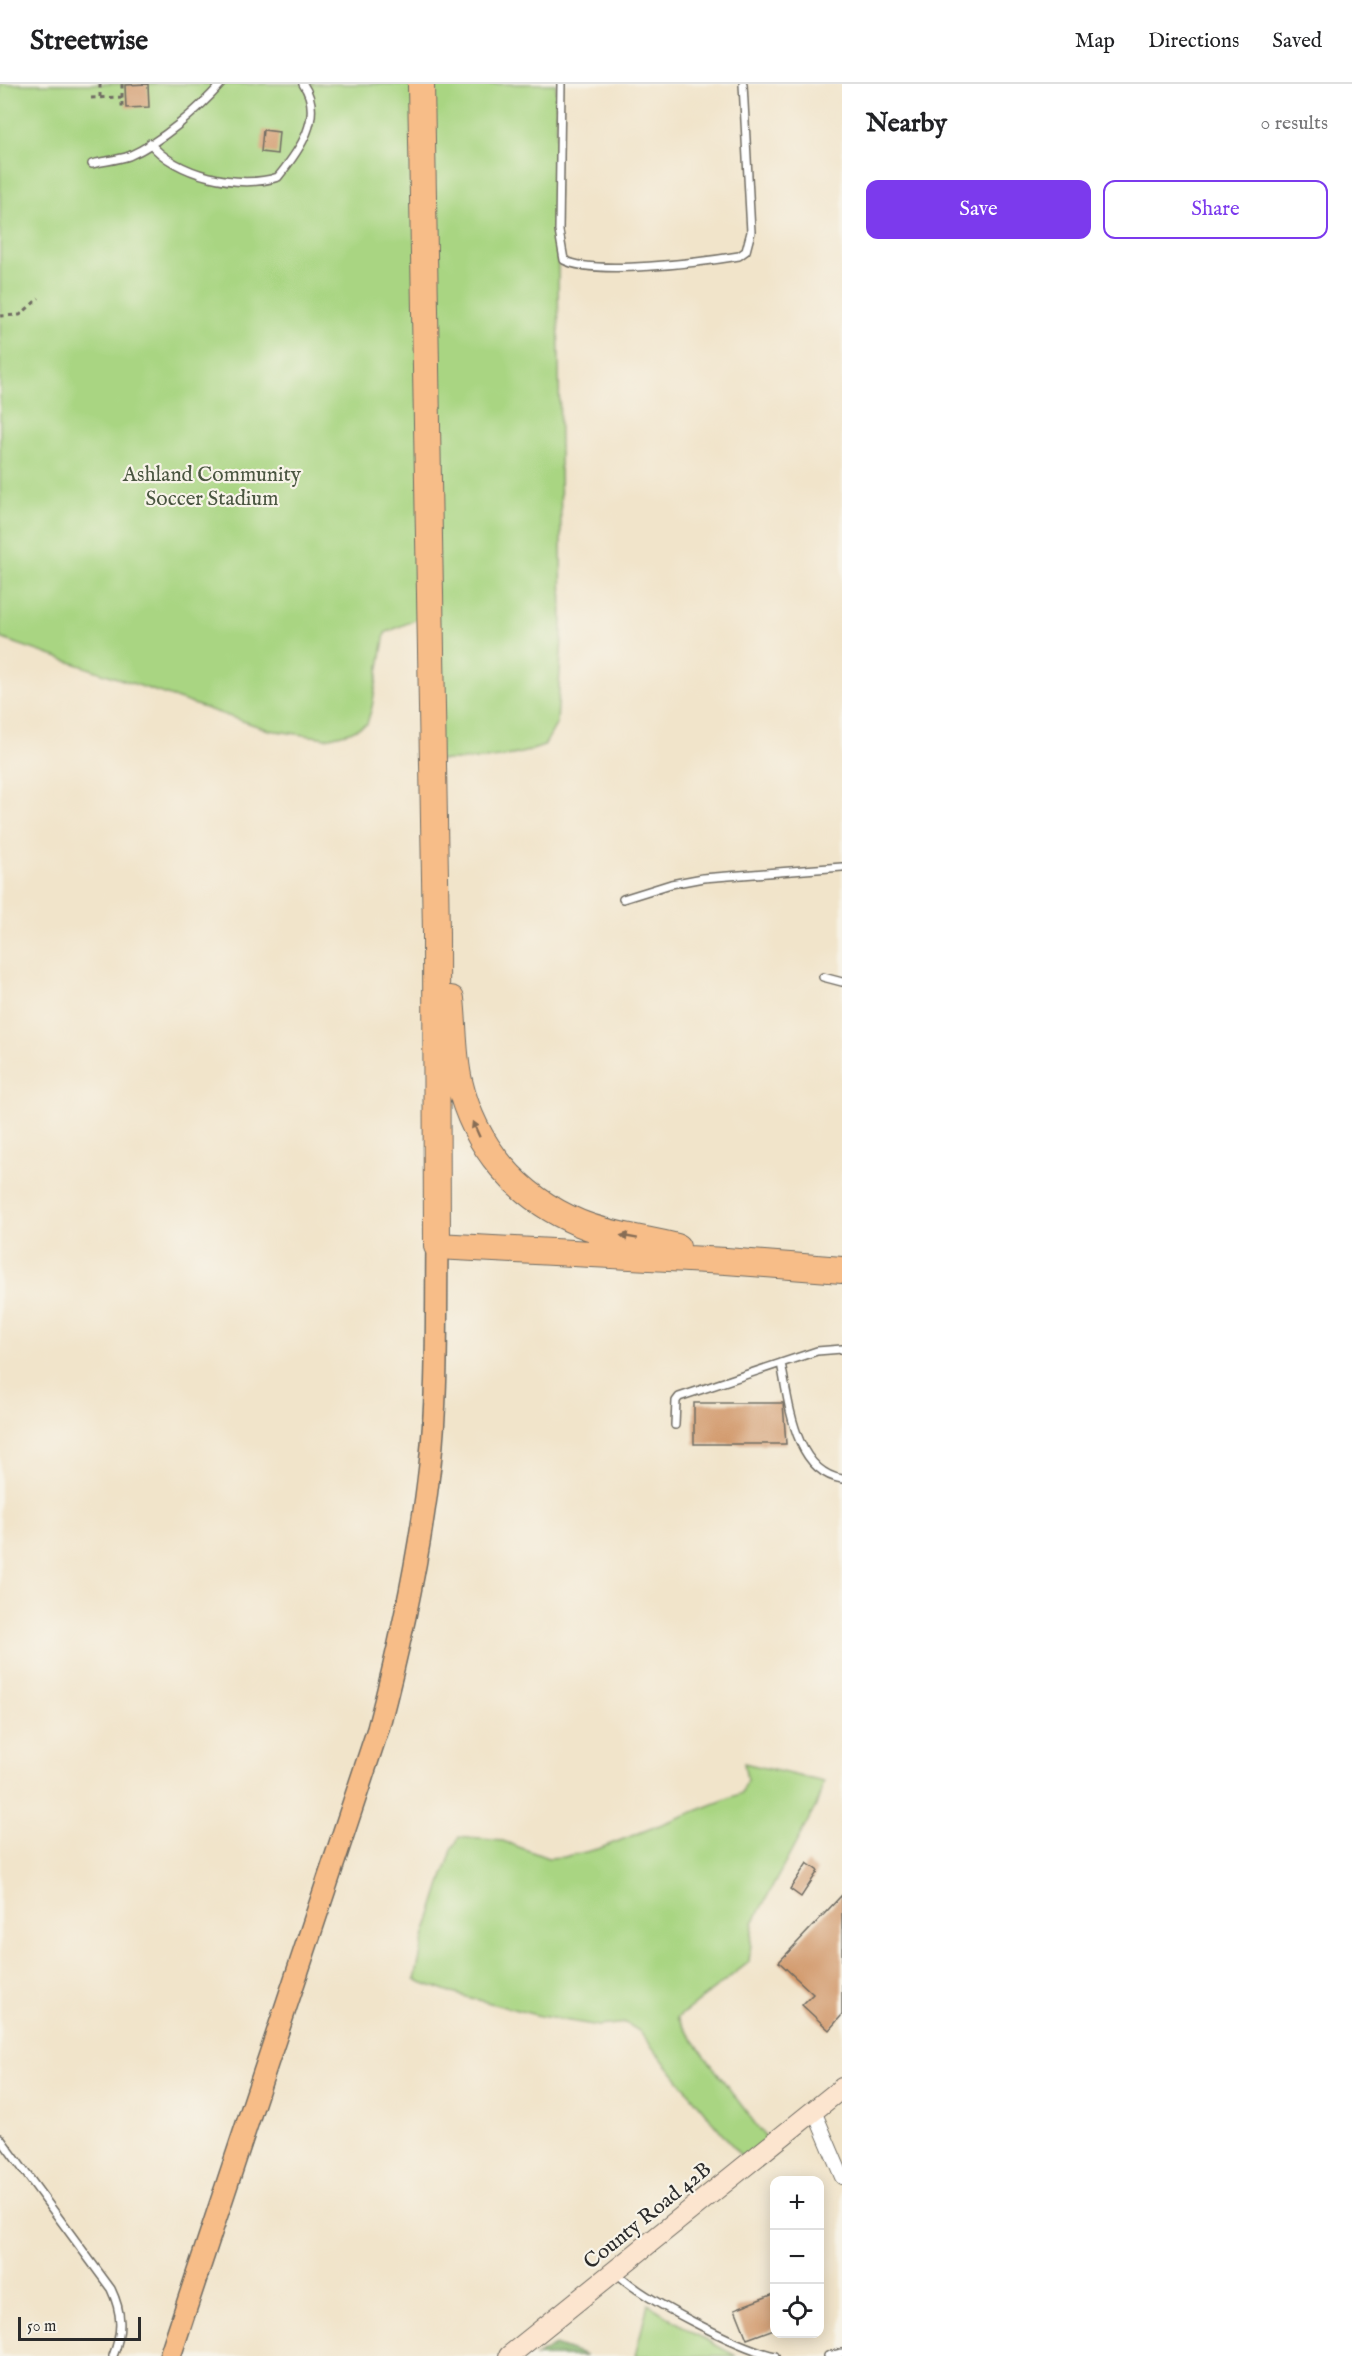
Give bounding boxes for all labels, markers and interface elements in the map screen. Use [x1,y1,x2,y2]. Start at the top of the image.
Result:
text: Streetwise [30,24,148,59]
text: Map [1075,28,1115,55]
text: Directions [1148,28,1239,55]
text: Saved [1272,28,1322,55]
text: Nearby [866,107,947,140]
text: 0 results [1261,111,1328,136]
button: Save [866,180,1091,239]
button: Share [1103,180,1328,239]
park label: Ashland Community Soccer Stadium [122,462,302,513]
one-way arrow [471,1120,480,1137]
one-way arrow [619,1232,638,1241]
street label: County Road 42B [579,2156,717,2276]
map controls [770,2176,824,2338]
button: + [770,2176,824,2230]
button: − [770,2230,824,2284]
button: locate [770,2284,824,2338]
scale bar [18,2314,141,2342]
text: 50 m [27,2317,56,2337]

